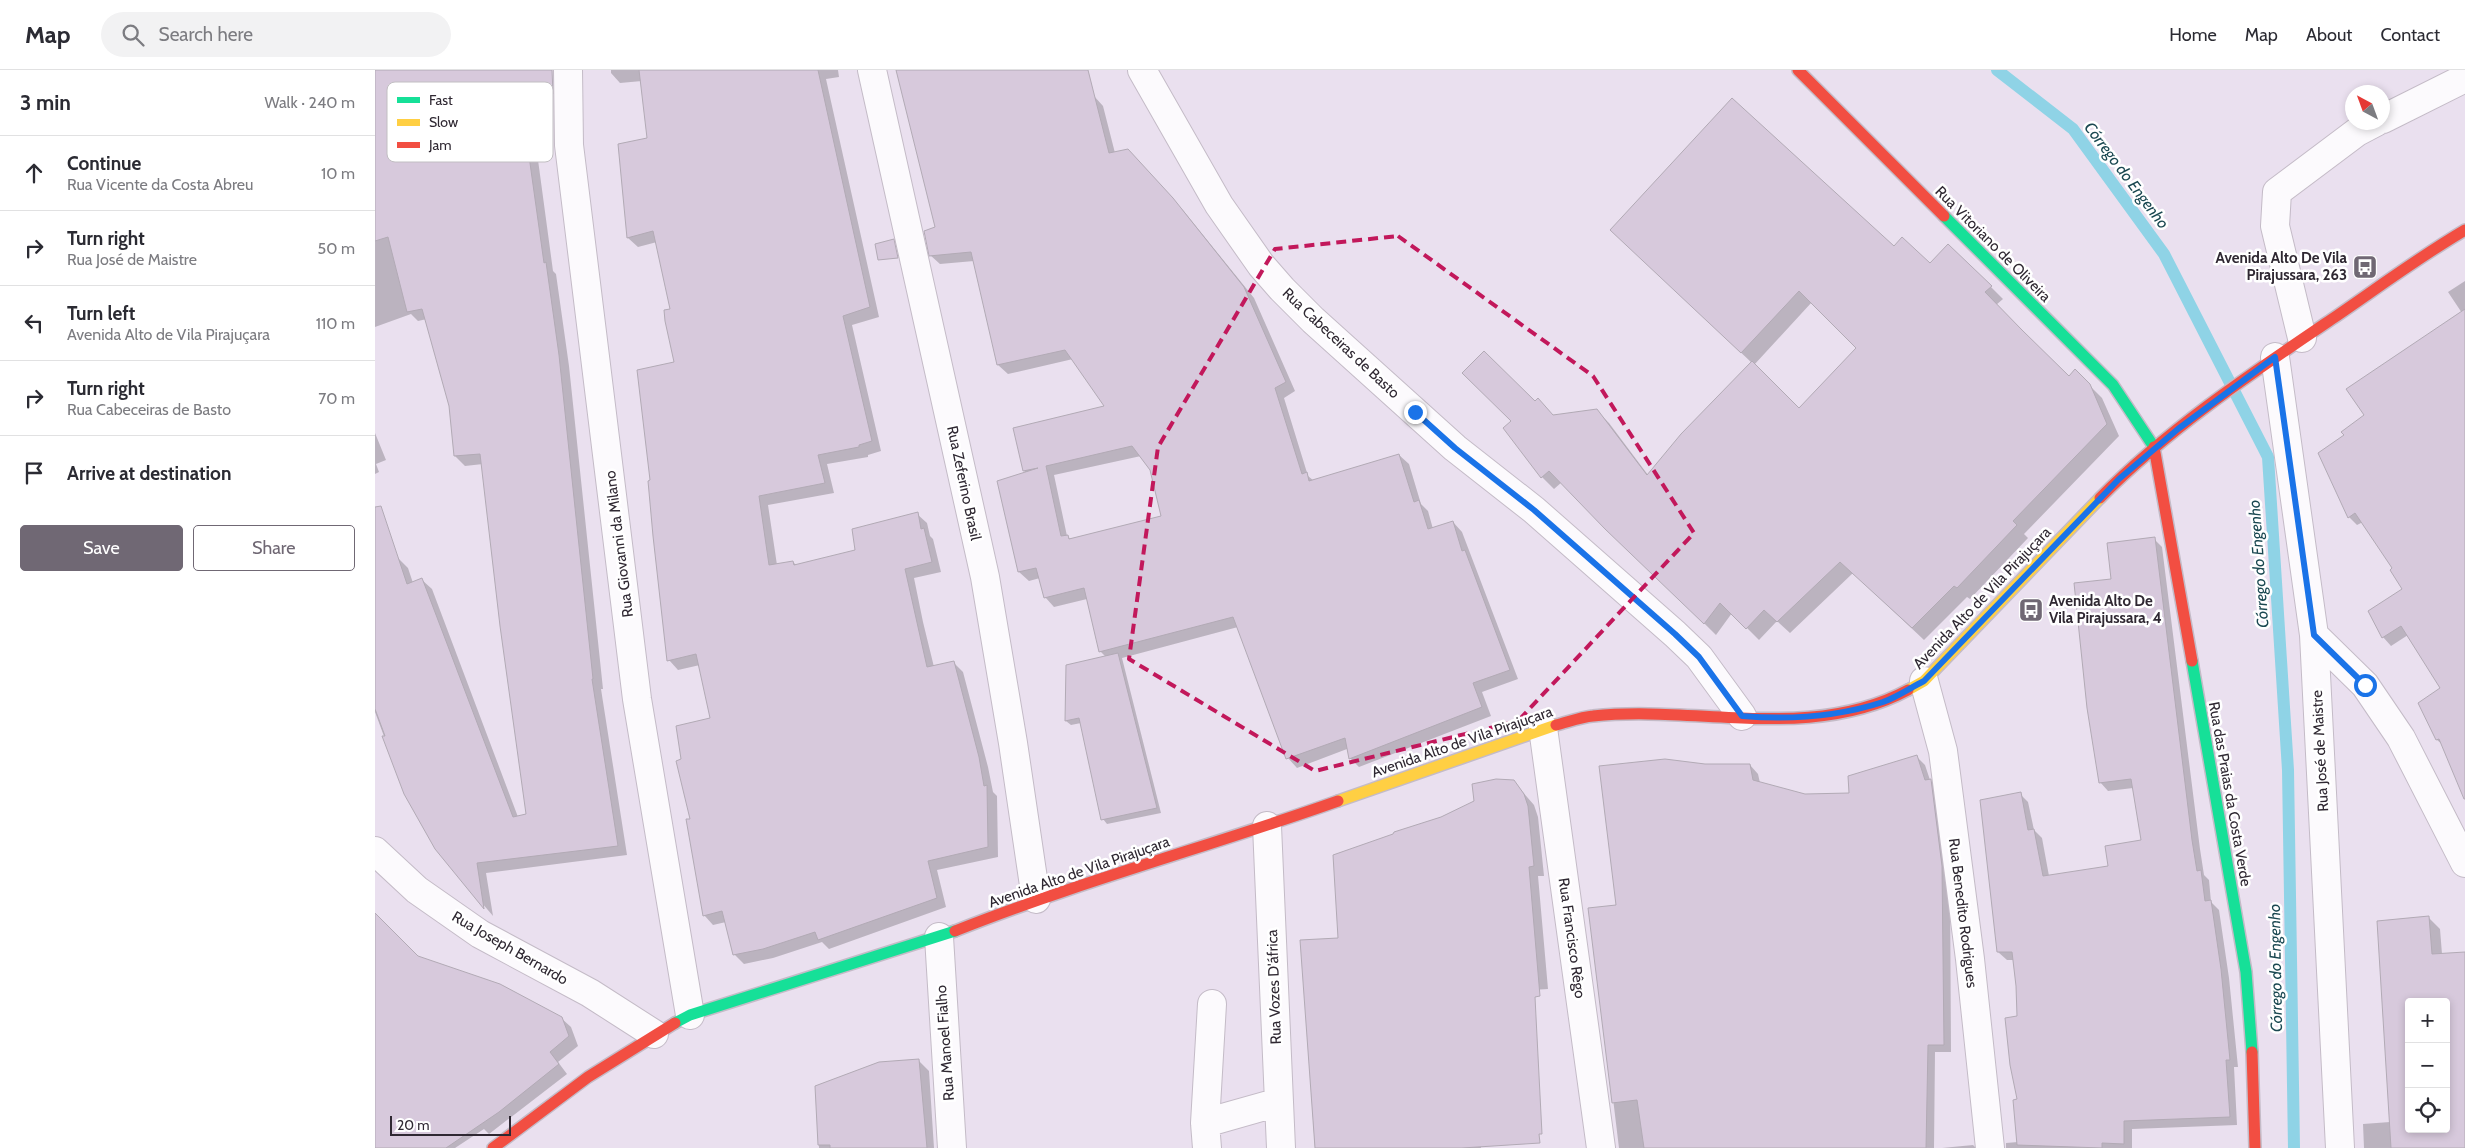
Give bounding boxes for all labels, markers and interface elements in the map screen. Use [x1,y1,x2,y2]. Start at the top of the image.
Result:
search box [101,12,451,57]
text: Map [25,20,71,49]
icon: search [119,21,147,49]
text: Search here [159,23,253,46]
text: Home [2169,24,2217,46]
text: Map [2245,24,2278,46]
text: About [2306,24,2352,46]
text: Contact [2380,24,2440,46]
legend [387,82,553,162]
north arrow [2345,85,2390,130]
text: 3 min [20,90,71,115]
text: Fast [429,91,453,109]
text: Walk · 240 m [264,93,355,112]
text: Slow [429,113,458,131]
water label: Córrego do Engenho [2080,118,2173,232]
text: Jam [428,136,451,154]
text: Continue [67,152,141,175]
icon: ahead [20,159,48,187]
text: 10 m [321,164,355,183]
text: Rua Vicente da Costa Abreu [67,175,253,194]
street label: Rua Vitoriano de Oliveira [1931,182,2055,306]
text: Turn right [67,227,145,250]
icon: right [20,234,48,262]
text: 50 m [318,239,355,258]
place label: Avenida Alto De Vila Pirajussara, 263 [2216,249,2348,284]
text: Rua José de Maistre [67,250,197,269]
bus stop icon: Avenida Alto De Vila Pirajussara, 263 [2352,254,2378,280]
street label: Rua Cabeceiras de Basto [1279,284,1403,402]
text: Turn left [67,302,135,325]
icon: left [20,309,48,337]
text: 110 m [316,314,355,333]
text: Avenida Alto de Vila Pirajuçara [67,325,270,344]
text: Turn right [67,377,145,400]
icon: right [20,384,48,412]
text: 70 m [318,389,355,408]
text: Rua Cabeceiras de Basto [67,400,231,419]
route end [1404,401,1427,424]
street label: Rua Zeferino Brasil [943,424,985,542]
icon: arrive [20,459,48,487]
text: Arrive at destination [67,462,231,485]
street label: Rua Giovanni da Milano [601,470,637,618]
water label: Córrego do Engenho [2245,499,2272,629]
street label: Avenida Alto de Vila Pirajuçara [1909,523,2055,673]
button: Save [20,525,183,571]
button: Share [193,525,355,571]
place label: Avenida Alto De Vila Pirajussara, 4 [2049,592,2162,627]
bus stop icon: Avenida Alto De Vila Pirajussara, 4 [2018,597,2044,623]
route start [2354,674,2377,697]
street label: Rua José de Maistre [2308,689,2332,812]
street label: Rua das Praias da Costa Verde [2205,700,2255,888]
street label: Avenida Alto de Vila Pirajuçara [1369,702,1556,781]
street label: Avenida Alto de Vila Pirajuçara [986,832,1173,911]
street label: Rua Benedito Rodrigues [1945,837,1981,989]
street label: Rua Francisco Rêgo [1555,877,1589,999]
water label: Córrego do Engenho [2265,904,2286,1032]
street label: Rua Joseph Bernardo [449,907,571,989]
street label: Rua Vozes D'áfrica [1263,928,1285,1045]
street label: Rua Manoel Fialho [932,985,958,1101]
map controls [2405,998,2450,1133]
button: + [2405,998,2450,1043]
button: − [2405,1043,2450,1088]
button: locate [2405,1088,2450,1133]
scale bar [390,1113,511,1136]
text: 20 m [397,1116,430,1134]

